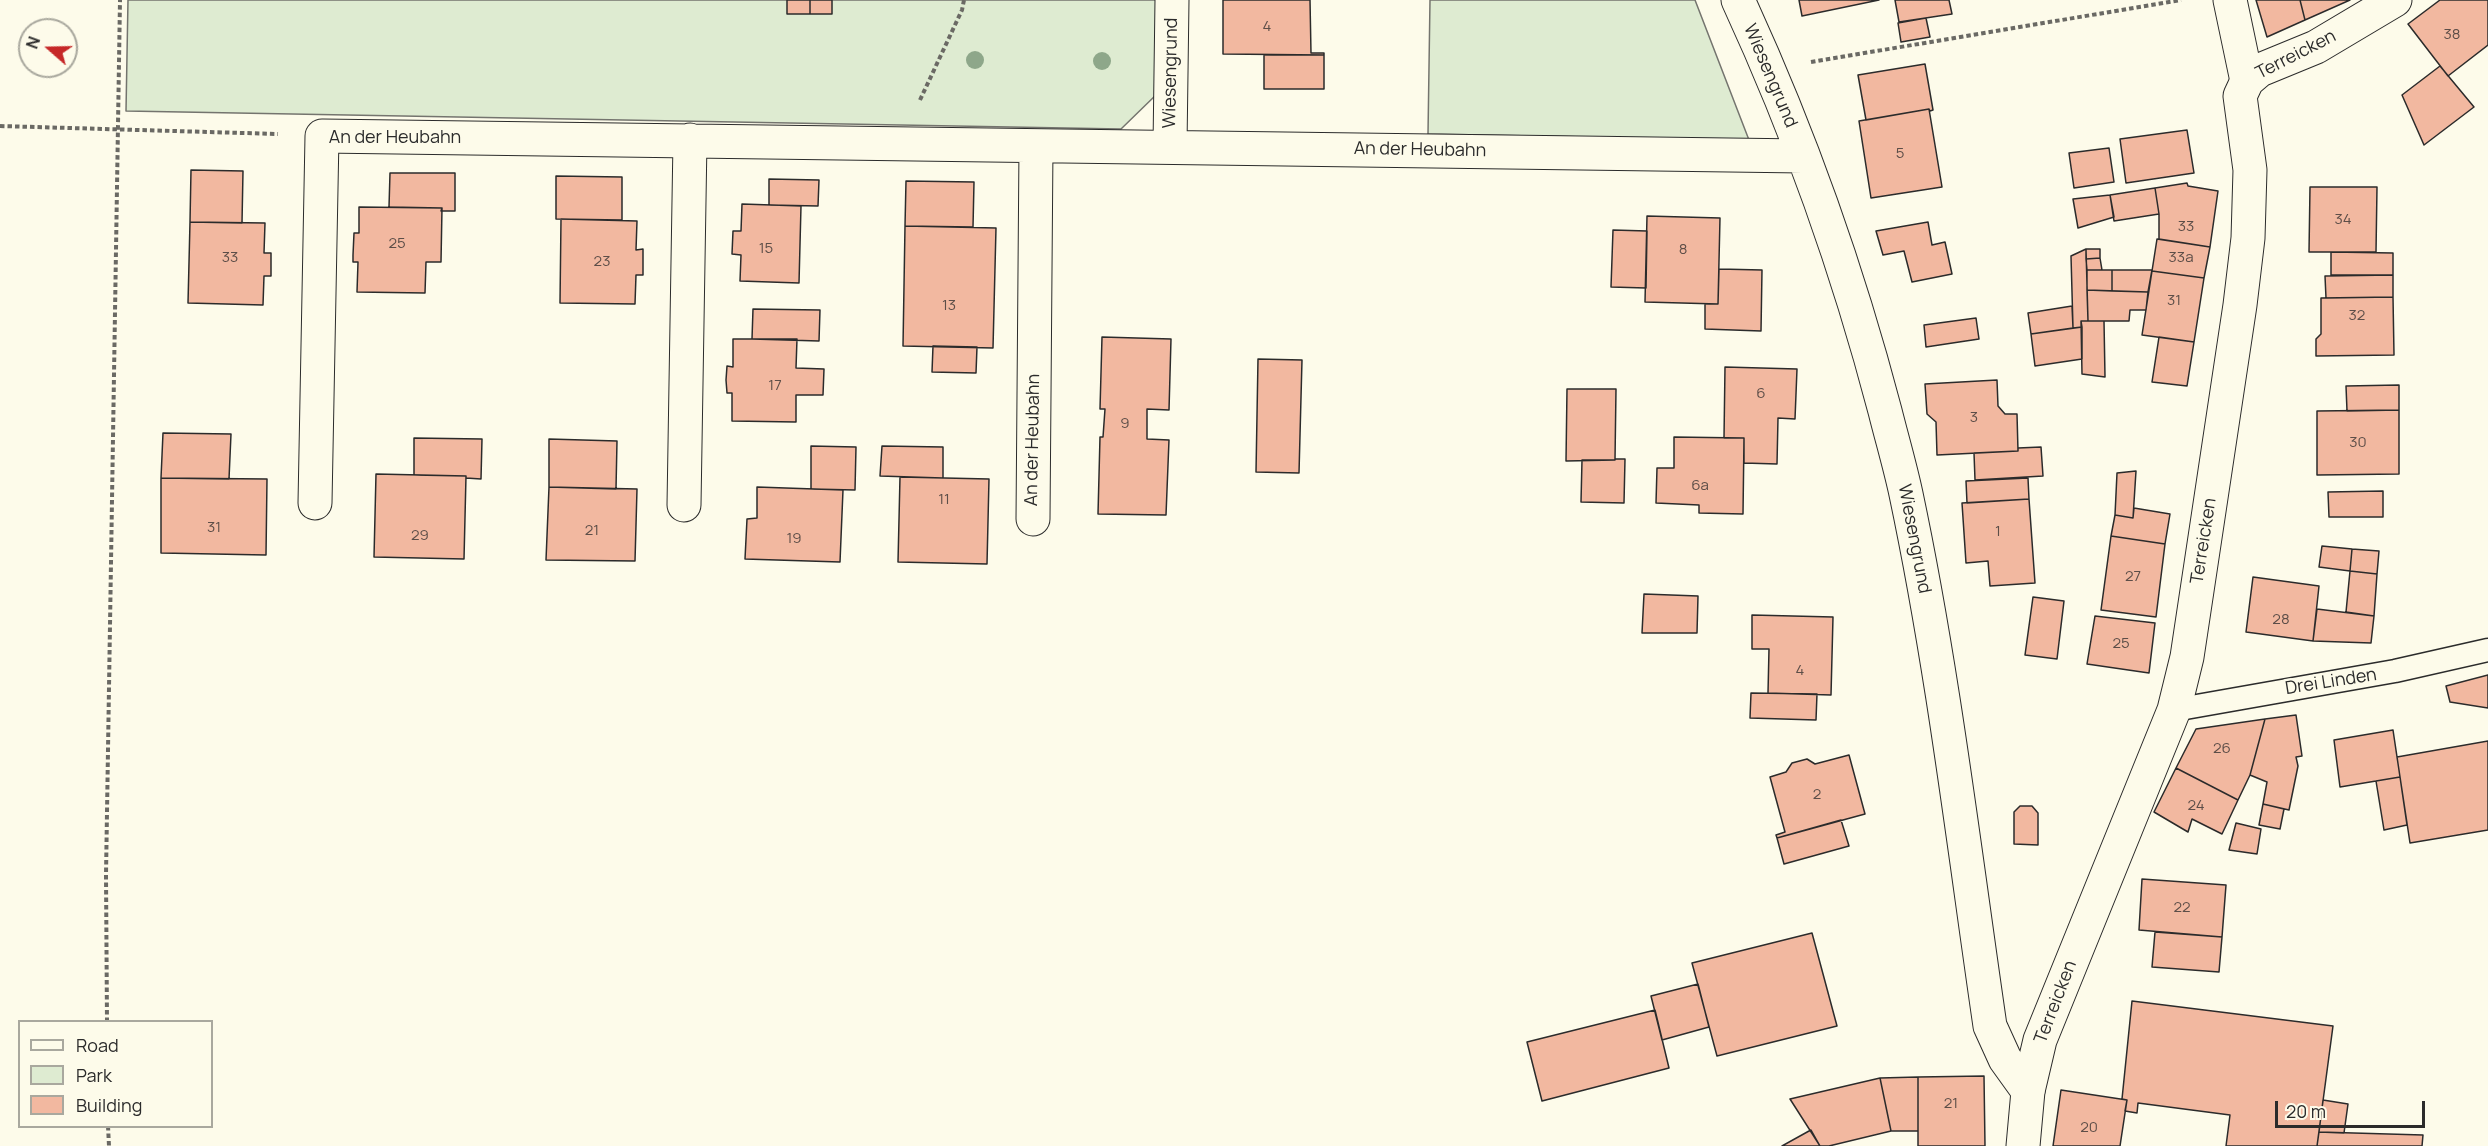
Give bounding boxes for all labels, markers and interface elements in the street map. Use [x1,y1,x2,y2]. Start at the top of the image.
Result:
street label: Wiesengrund [1159,17,1183,129]
north arrow [18,18,78,78]
house number: 4 [1263,18,1271,36]
street label: Wiesengrund [1738,21,1802,131]
street label: Terreicken [2252,26,2340,84]
house number: 38 [2443,26,2461,44]
text: N [21,33,45,52]
street label: An der Heubahn [329,127,461,149]
street label: An der Heubahn [1354,138,1486,162]
house number: 5 [1896,145,1904,163]
house number: 34 [2334,211,2352,229]
house number: 33 [2178,218,2194,236]
house number: 25 [388,235,406,253]
house number: 15 [759,240,773,258]
house number: 8 [1679,241,1687,259]
house number: 33 [222,249,238,267]
house number: 33a [2169,249,2193,267]
house number: 23 [594,253,610,271]
house number: 31 [2167,292,2181,310]
house number: 13 [942,297,956,315]
house number: 32 [2349,307,2365,325]
street label: An der Heubahn [1021,374,1045,506]
house number: 17 [768,377,782,395]
house number: 6 [1756,385,1766,403]
house number: 3 [1970,409,1978,427]
house number: 9 [1120,415,1130,433]
house number: 30 [2349,434,2367,452]
house number: 6a [1691,477,1709,495]
street label: Wiesengrund [1893,483,1935,595]
house number: 11 [938,491,950,509]
street label: Terreicken [2187,496,2221,586]
house number: 31 [207,519,221,537]
house number: 21 [585,522,599,540]
house number: 1 [1995,523,2001,541]
house number: 29 [411,527,429,545]
house number: 19 [786,530,802,548]
house number: 27 [2125,568,2141,586]
house number: 28 [2272,611,2290,629]
house number: 25 [2112,635,2130,653]
house number: 4 [1796,662,1804,680]
street label: Drei Linden [2284,664,2378,700]
house number: 26 [2213,740,2231,758]
house number: 2 [1813,786,1821,804]
house number: 24 [2187,797,2205,815]
house number: 22 [2173,899,2191,917]
street label: Terreicken [2030,958,2082,1046]
legend [18,1020,213,1128]
text: Road [76,1033,119,1057]
text: Park [76,1063,112,1087]
scale bar [2278,1089,2428,1127]
text: Building [76,1093,142,1117]
house number: 21 [1944,1095,1958,1113]
text: 20 m [2286,1099,2326,1123]
house number: 20 [2080,1119,2098,1137]

